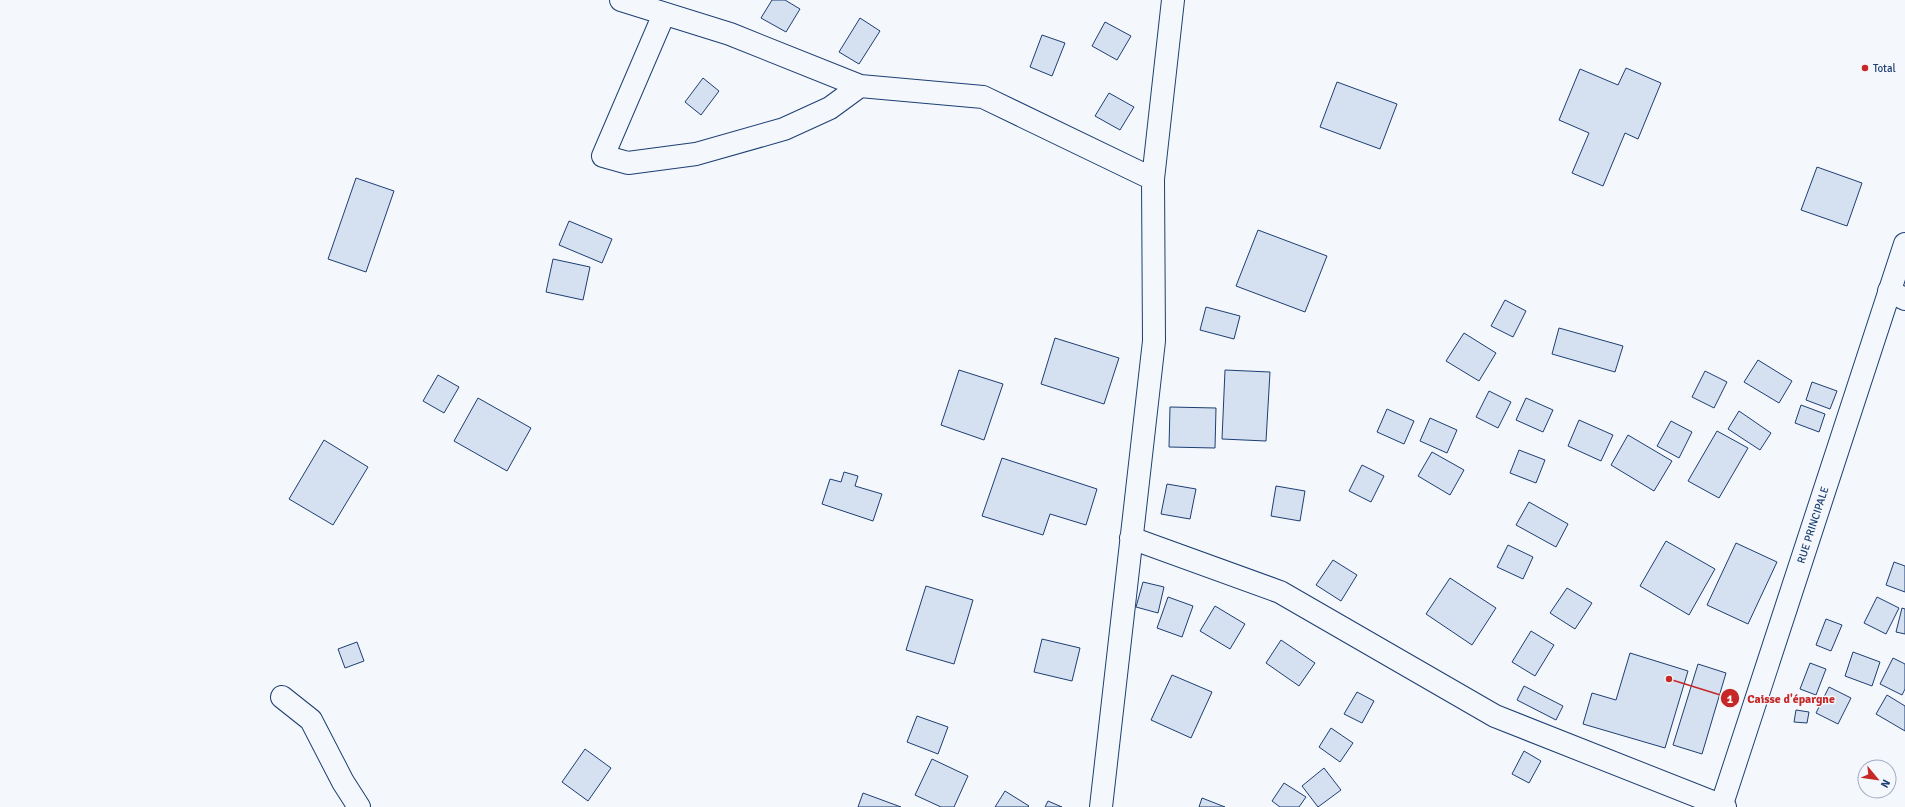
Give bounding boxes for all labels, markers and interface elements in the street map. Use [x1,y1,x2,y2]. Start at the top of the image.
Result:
place label: Total [1873,62,1896,75]
marker: Total [1860,63,1870,73]
street label: RUE PRINCIPALE [1794,485,1832,565]
callout: Caisse d'épargne [1720,686,1843,710]
text: 1 [1727,692,1734,707]
text: Caisse d'épargne [1747,692,1835,707]
north arrow [1857,759,1897,799]
text: N [1878,777,1893,790]

